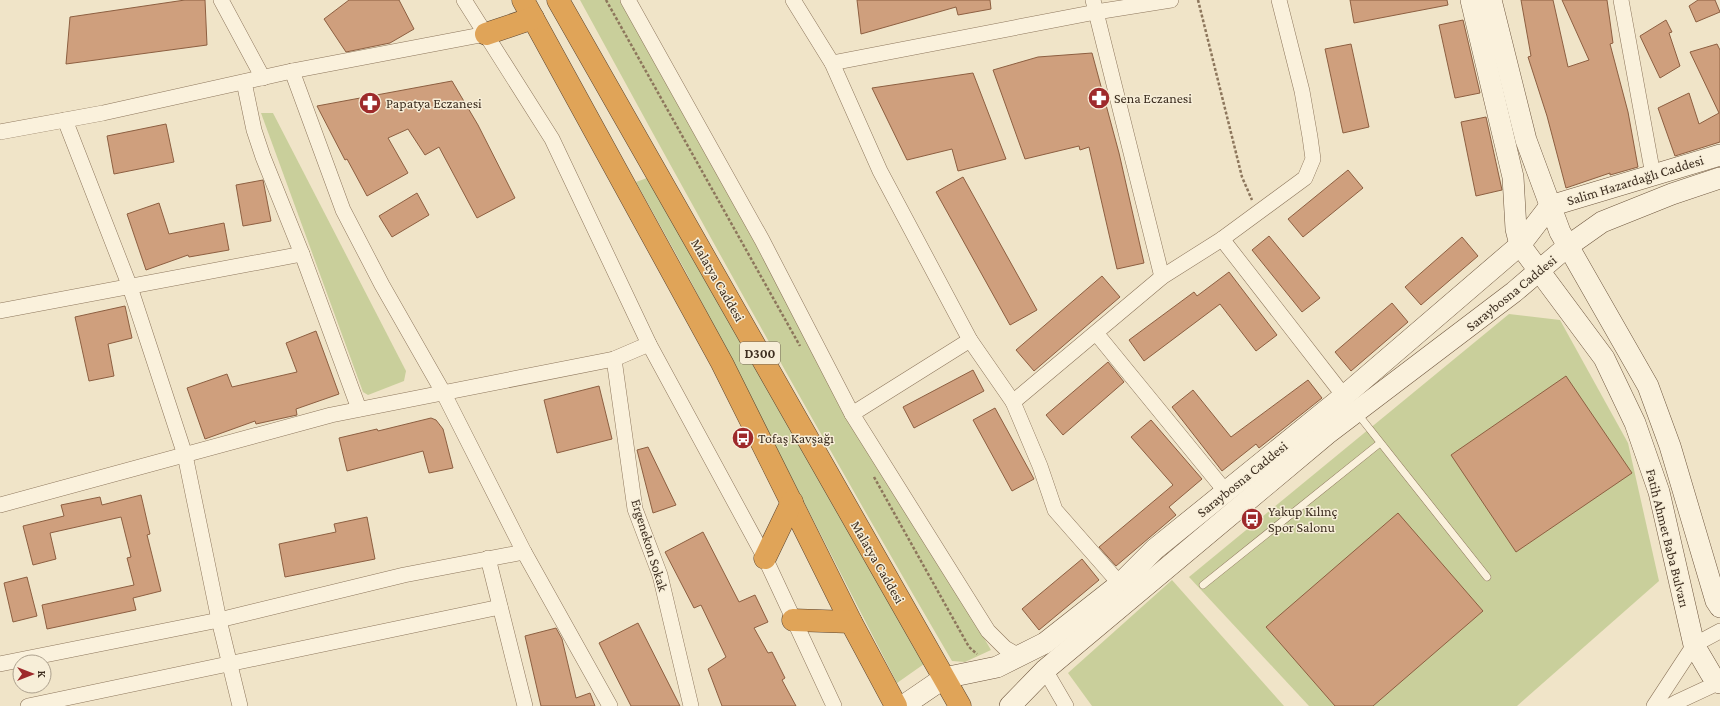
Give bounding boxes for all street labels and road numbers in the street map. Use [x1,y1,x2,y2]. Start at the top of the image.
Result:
street label: Salim Hazardağlı Caddesi [1565,151,1706,208]
street label: Malatya Caddesi [688,236,748,325]
street label: Saraybosna Caddesi [1463,251,1560,334]
road number: D300 [740,342,780,364]
street label: Saraybosna Caddesi [1194,437,1291,520]
street label: Fatih Ahmet Baba Bulvarı [1643,467,1693,609]
street label: Ergenekon Sokak [628,497,672,593]
street label: Malatya Caddesi [848,518,908,607]

